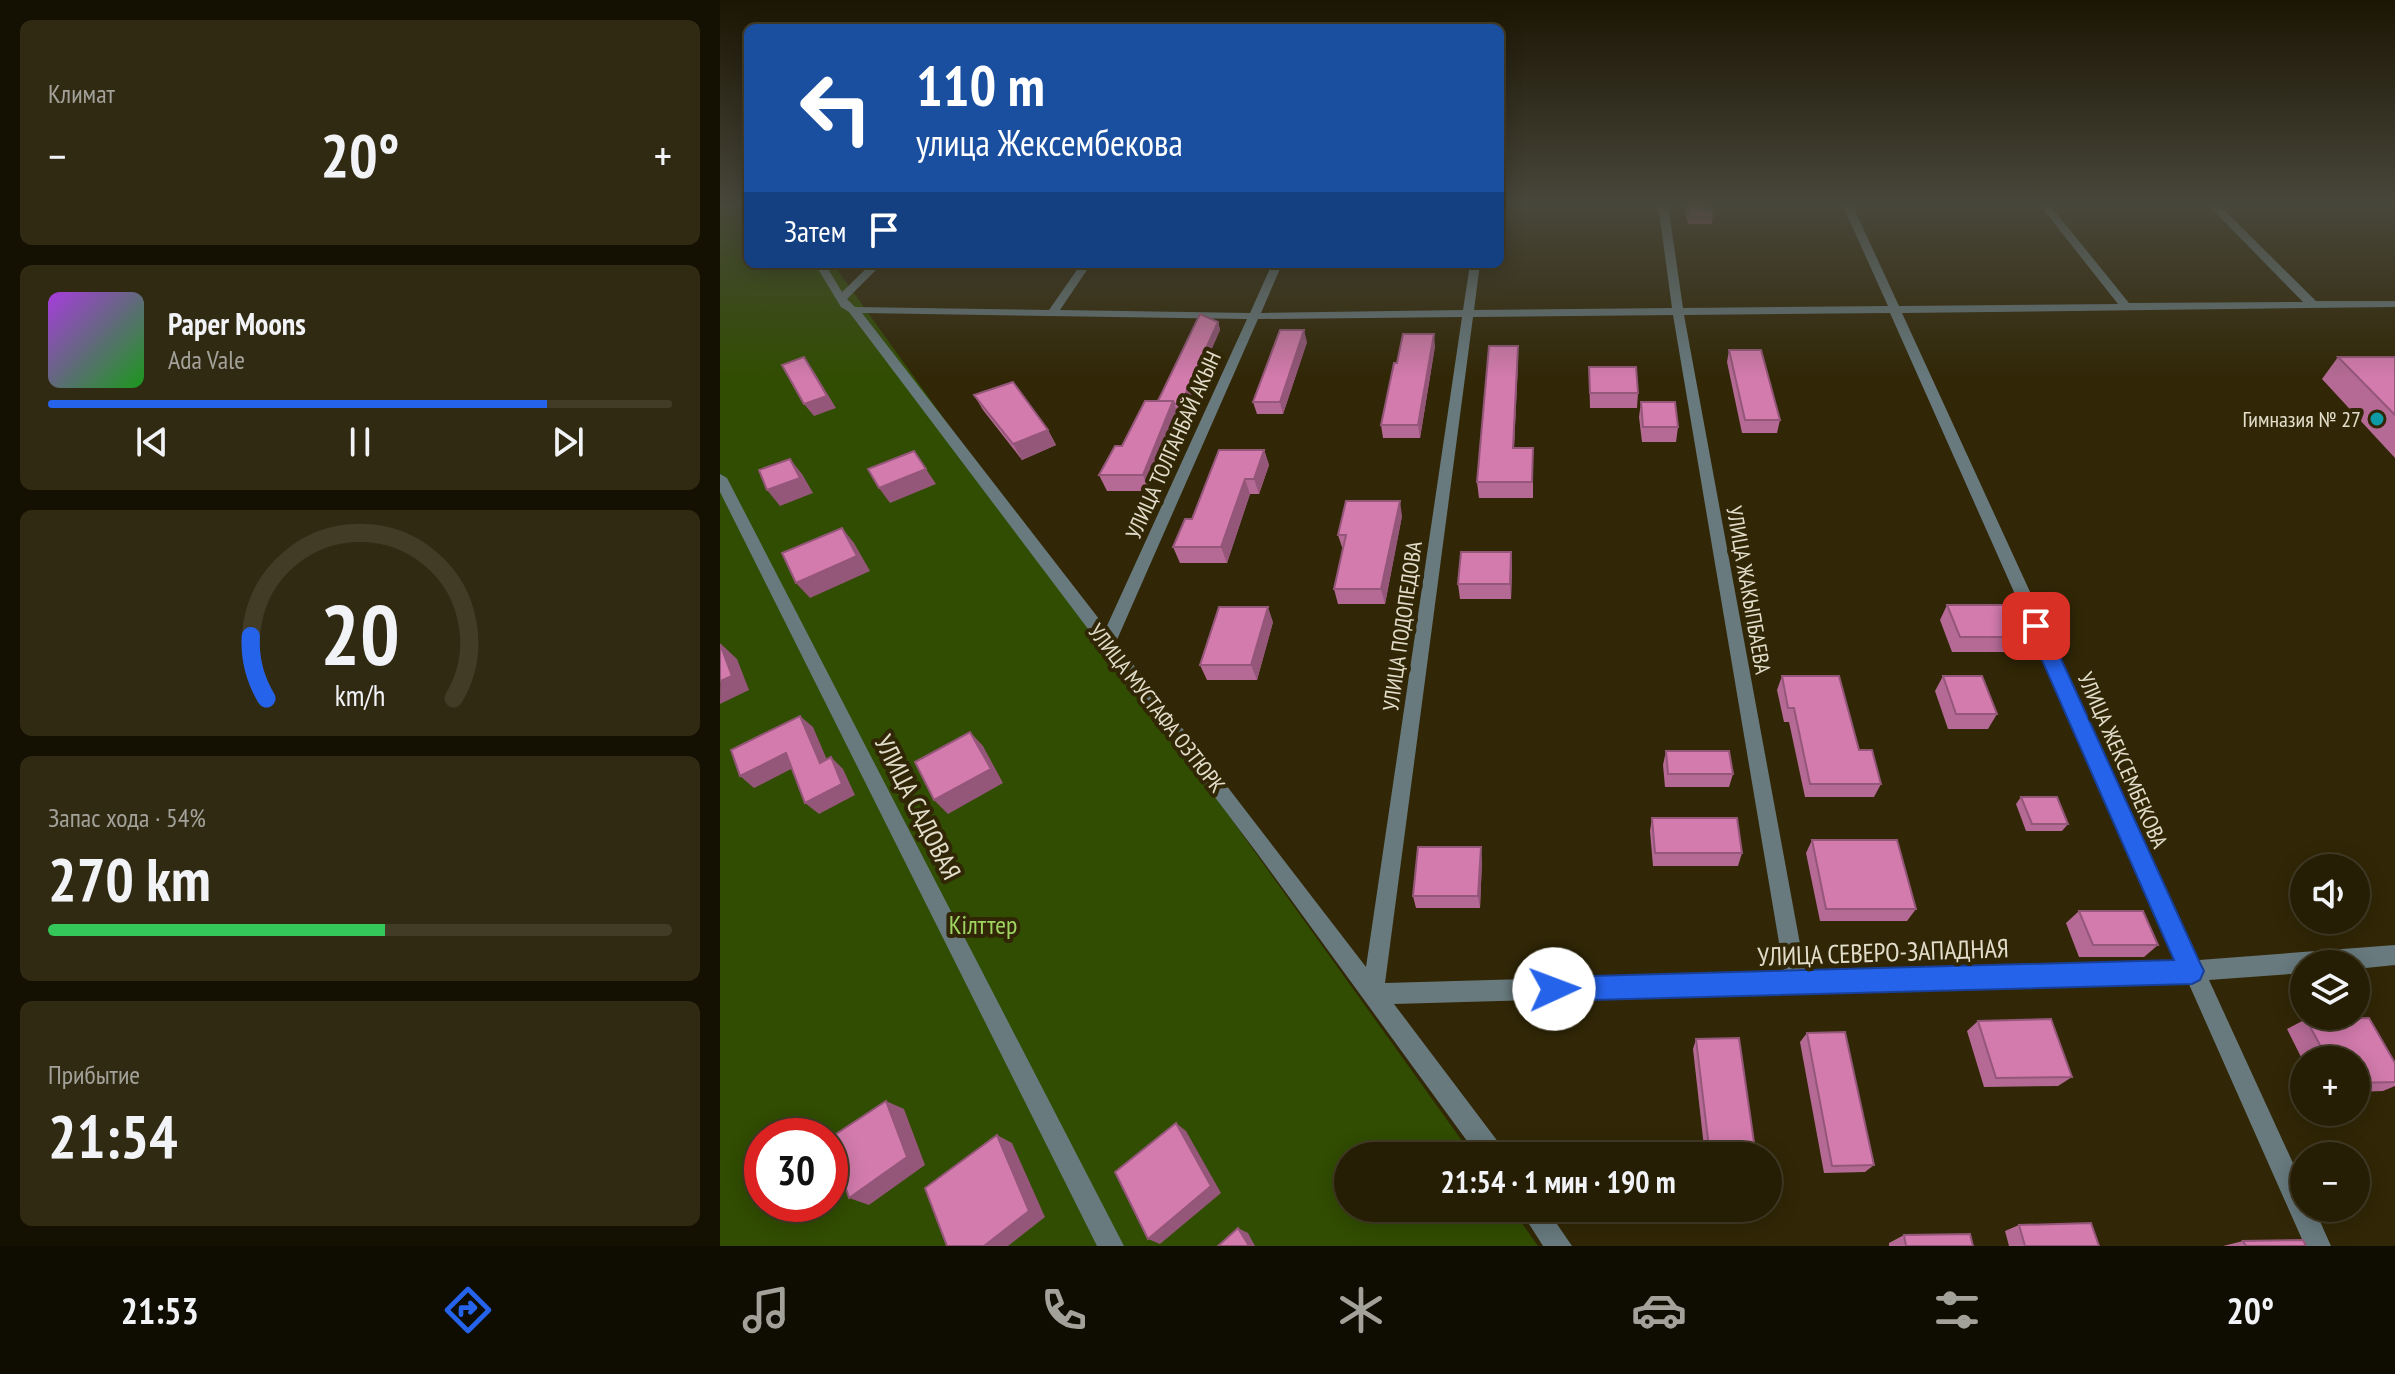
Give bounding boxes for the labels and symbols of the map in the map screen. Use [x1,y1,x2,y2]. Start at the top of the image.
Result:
street label: УЛИЦА ТОЛГАНБАЙ АКЫН [1119,347,1227,543]
place label: Гимназия № 27 [2242,405,2361,433]
marker: Гимназия № 27 [2368,410,2386,428]
street label: УЛИЦА ЖАКЫПБАЕВА [1720,504,1778,677]
street label: УЛИЦА ПОДОПЕДОВА [1376,539,1428,713]
pin [2002,592,2070,660]
street label: УЛИЦА МУСТАФА ОЗТЮРК [1082,618,1232,798]
street label: УЛИЦА ЖЕКСЕМБЕКОВА [2072,668,2175,853]
street label: УЛИЦА САДОВАЯ [867,729,969,885]
park label: Кілттер [949,908,1017,941]
street label: УЛИЦА СЕВЕРО-ЗАПАДНАЯ [1757,931,2009,973]
position arrow [1512,947,1596,1031]
speed limit sign: 30 [744,1118,848,1222]

